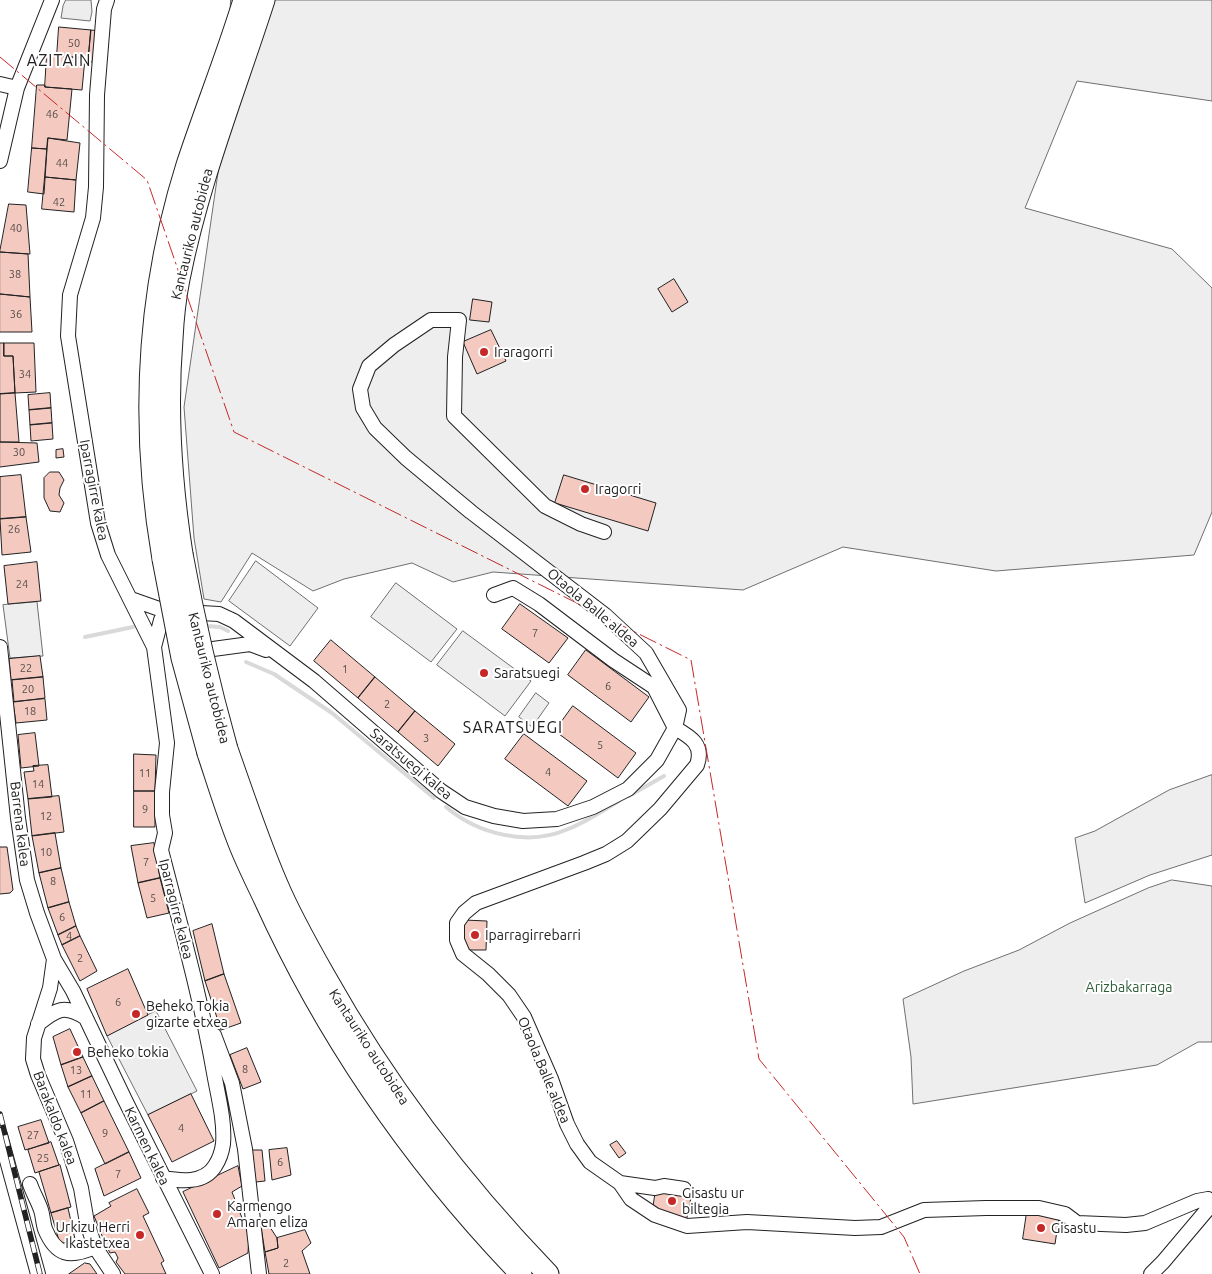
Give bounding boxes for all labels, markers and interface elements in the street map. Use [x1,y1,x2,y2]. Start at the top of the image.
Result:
house number: 50 [68,36,80,50]
district label: AZITAIN [26,51,92,71]
house number: 46 [46,107,58,121]
house number: 44 [56,156,68,170]
street label: Kantauriko autobidea [168,167,216,301]
house number: 42 [53,195,65,209]
house number: 40 [10,221,22,235]
house number: 38 [9,267,21,281]
house number: 36 [10,307,22,321]
place label: Iraragorri [494,344,553,360]
marker: Iraragorri [478,346,490,358]
house number: 34 [19,367,31,381]
street label: Iparragirre kalea [76,438,112,542]
house number: 30 [13,445,25,459]
place label: Iragorri [595,481,641,497]
marker: Iragorri [579,483,591,495]
house number: 26 [8,522,20,536]
street label: Otaola Balle aldea [544,565,642,651]
house number: 24 [16,577,28,591]
street label: Kantauriko autobidea [185,611,233,745]
house number: 7 [532,626,538,640]
house number: 22 [20,661,32,675]
house number: 1 [342,662,348,676]
place label: Saratsuegi [494,665,560,681]
marker: Saratsuegi [478,667,490,679]
house number: 6 [605,679,611,693]
house number: 20 [22,682,34,696]
house number: 2 [384,697,390,711]
house number: 18 [24,704,36,718]
district label: SARATSUEGI [462,718,564,738]
street label: Saratsuegi kalea [367,725,455,803]
house number: 3 [423,731,429,745]
house number: 5 [597,738,603,752]
house number: 4 [545,765,551,779]
house number: 11 [139,766,151,780]
house number: 14 [32,777,44,791]
street label: Barrena kalea [6,780,34,868]
house number: 9 [142,802,148,816]
house number: 12 [40,809,52,823]
house number: 10 [40,845,52,859]
house number: 7 [143,855,149,869]
street label: Iparragirre kalea [155,857,197,961]
house number: 8 [50,874,56,888]
house number: 5 [150,891,156,905]
house number: 6 [59,910,65,924]
place label: Iparragirrebarri [485,927,581,943]
house number: 4 [66,929,72,943]
marker: Iparragirrebarri [469,929,481,941]
house number: 2 [77,951,83,965]
park label: Arizbakarraga [1086,979,1172,995]
street label: Kantauriko autobidea [325,986,413,1108]
house number: 6 [115,995,121,1009]
place label: Beheko Tokia gizarte etxea [146,998,229,1030]
marker: Beheko Tokia gizarte etxea [130,1008,142,1020]
street label: Otaola Balle aldea [514,1014,574,1126]
place label: Beheko tokia [87,1044,169,1060]
marker: Beheko tokia [71,1046,83,1058]
house number: 8 [242,1062,248,1076]
house number: 13 [70,1063,82,1077]
street label: Barakaldo kalea [29,1069,81,1167]
house number: 11 [80,1087,92,1101]
street label: Karmen kalea [121,1104,173,1188]
house number: 4 [178,1121,184,1135]
house number: 9 [102,1126,108,1140]
house number: 27 [27,1128,39,1142]
house number: 25 [37,1151,49,1165]
house number: 6 [277,1155,283,1169]
house number: 7 [115,1167,121,1181]
place label: Gisastu ur biltegia [682,1185,744,1218]
marker: Gisastu ur biltegia [666,1195,678,1207]
place label: Karmengo Amaren eliza [227,1198,308,1230]
marker: Karmengo Amaren eliza [211,1208,223,1220]
place label: Urkizu Herri Ikastetxea [56,1219,130,1252]
place label: Gisastu [1051,1220,1097,1236]
marker: Gisastu [1035,1222,1047,1234]
marker: Urkizu Herri Ikastetxea [134,1229,146,1241]
house number: 2 [283,1256,289,1270]

